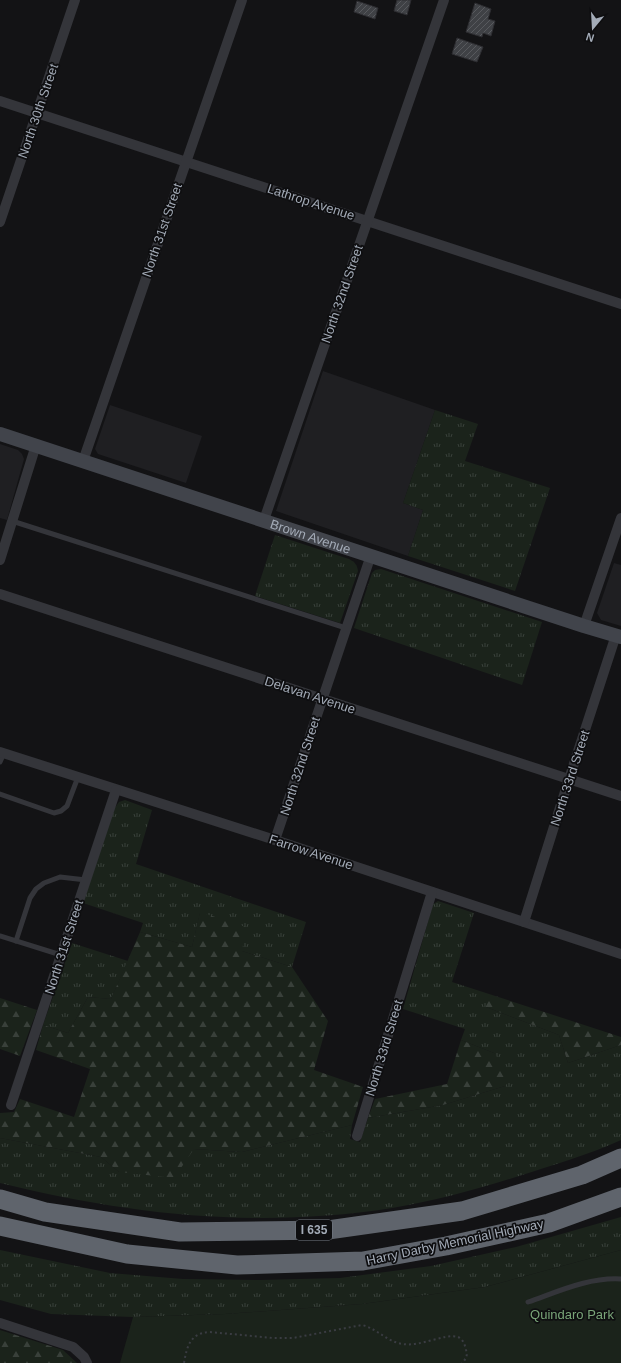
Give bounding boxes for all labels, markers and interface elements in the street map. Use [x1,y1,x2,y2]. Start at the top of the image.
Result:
north arrow [573,8,613,48]
text: N [584,31,596,44]
street label: North 30th Street [15,61,61,160]
street label: North 31st Street [139,181,185,279]
street label: Lathrop Avenue [265,181,357,223]
street label: North 32nd Street [318,243,366,345]
street label: Brown Avenue [269,516,353,556]
street label: Delavan Avenue [263,673,357,717]
street label: North 32nd Street [277,715,323,817]
street label: North 33rd Street [547,728,593,828]
street label: Farrow Avenue [267,831,355,873]
street label: North 31st Street [42,898,86,996]
street label: North 33rd Street [362,998,406,1098]
street label: Harry Darby Memorial Highway [365,1216,545,1268]
road number: I 635 [296,1220,332,1240]
park label: Quindaro Park [530,1307,614,1322]

